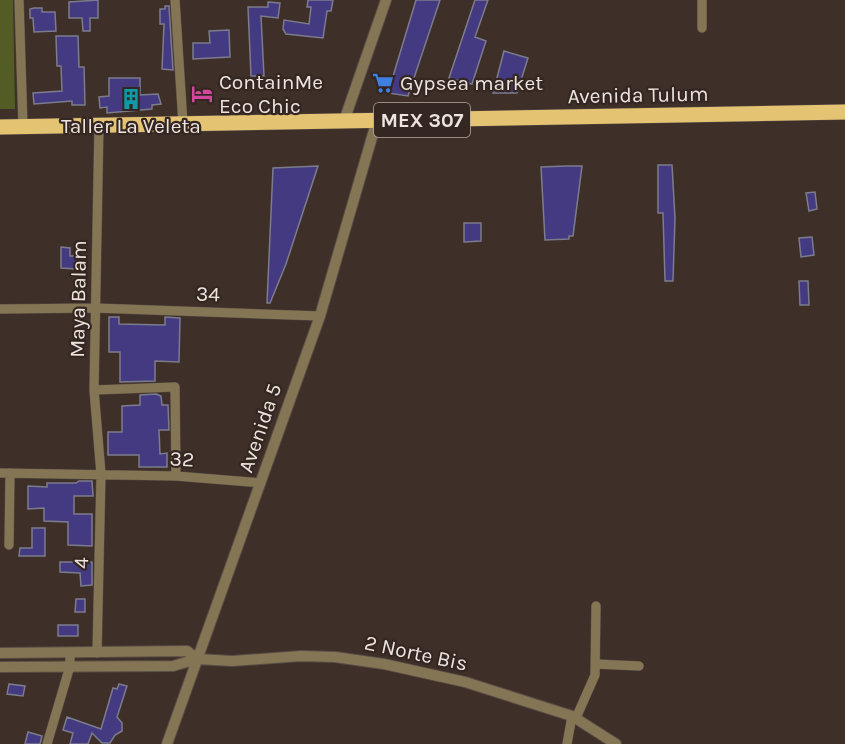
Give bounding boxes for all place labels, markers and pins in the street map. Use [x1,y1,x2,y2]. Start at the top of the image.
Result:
place label: ContainMe Eco Chic [219,70,323,118]
supermarket icon: Gypsea market [371,71,395,95]
place label: Gypsea market [400,71,543,95]
hotel icon: ContainMe Eco Chic [190,82,214,106]
building icon: Taller La Veleta [119,87,143,111]
place label: Taller La Veleta [61,114,201,138]

